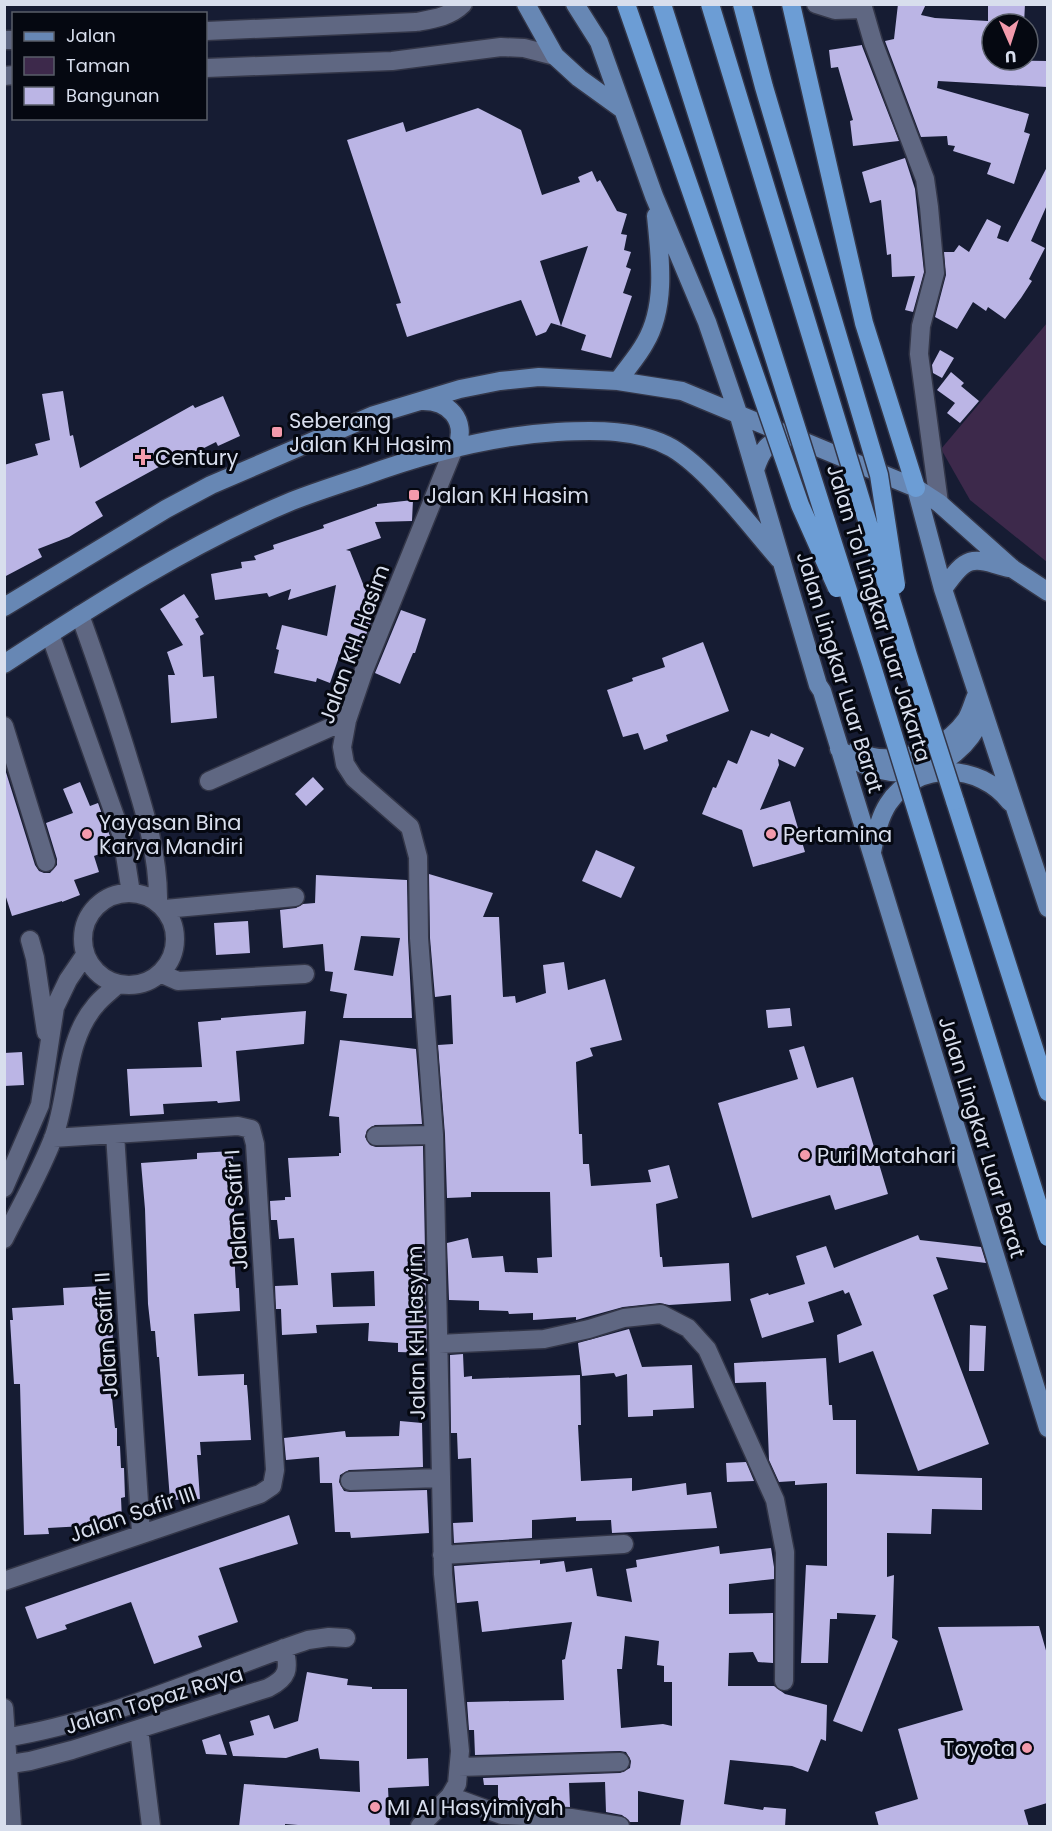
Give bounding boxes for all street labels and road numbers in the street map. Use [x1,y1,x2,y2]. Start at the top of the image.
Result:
street label: Jalan Tol Lingkar Luar Jakarta [820,461,938,765]
street label: Jalan Lingkar Luar Barat [789,548,891,796]
street label: Jalan KH. Hasim [312,560,396,728]
street label: Jalan Lingkar Luar Barat [931,1013,1033,1261]
street label: Jalan Safir I [217,1149,255,1271]
street label: Jalan KH Hasyim [400,1245,432,1421]
street label: Jalan Safir II [87,1271,125,1399]
street label: Jalan Safir III [65,1479,199,1549]
street label: Jalan Topaz Raya [61,1659,247,1741]

